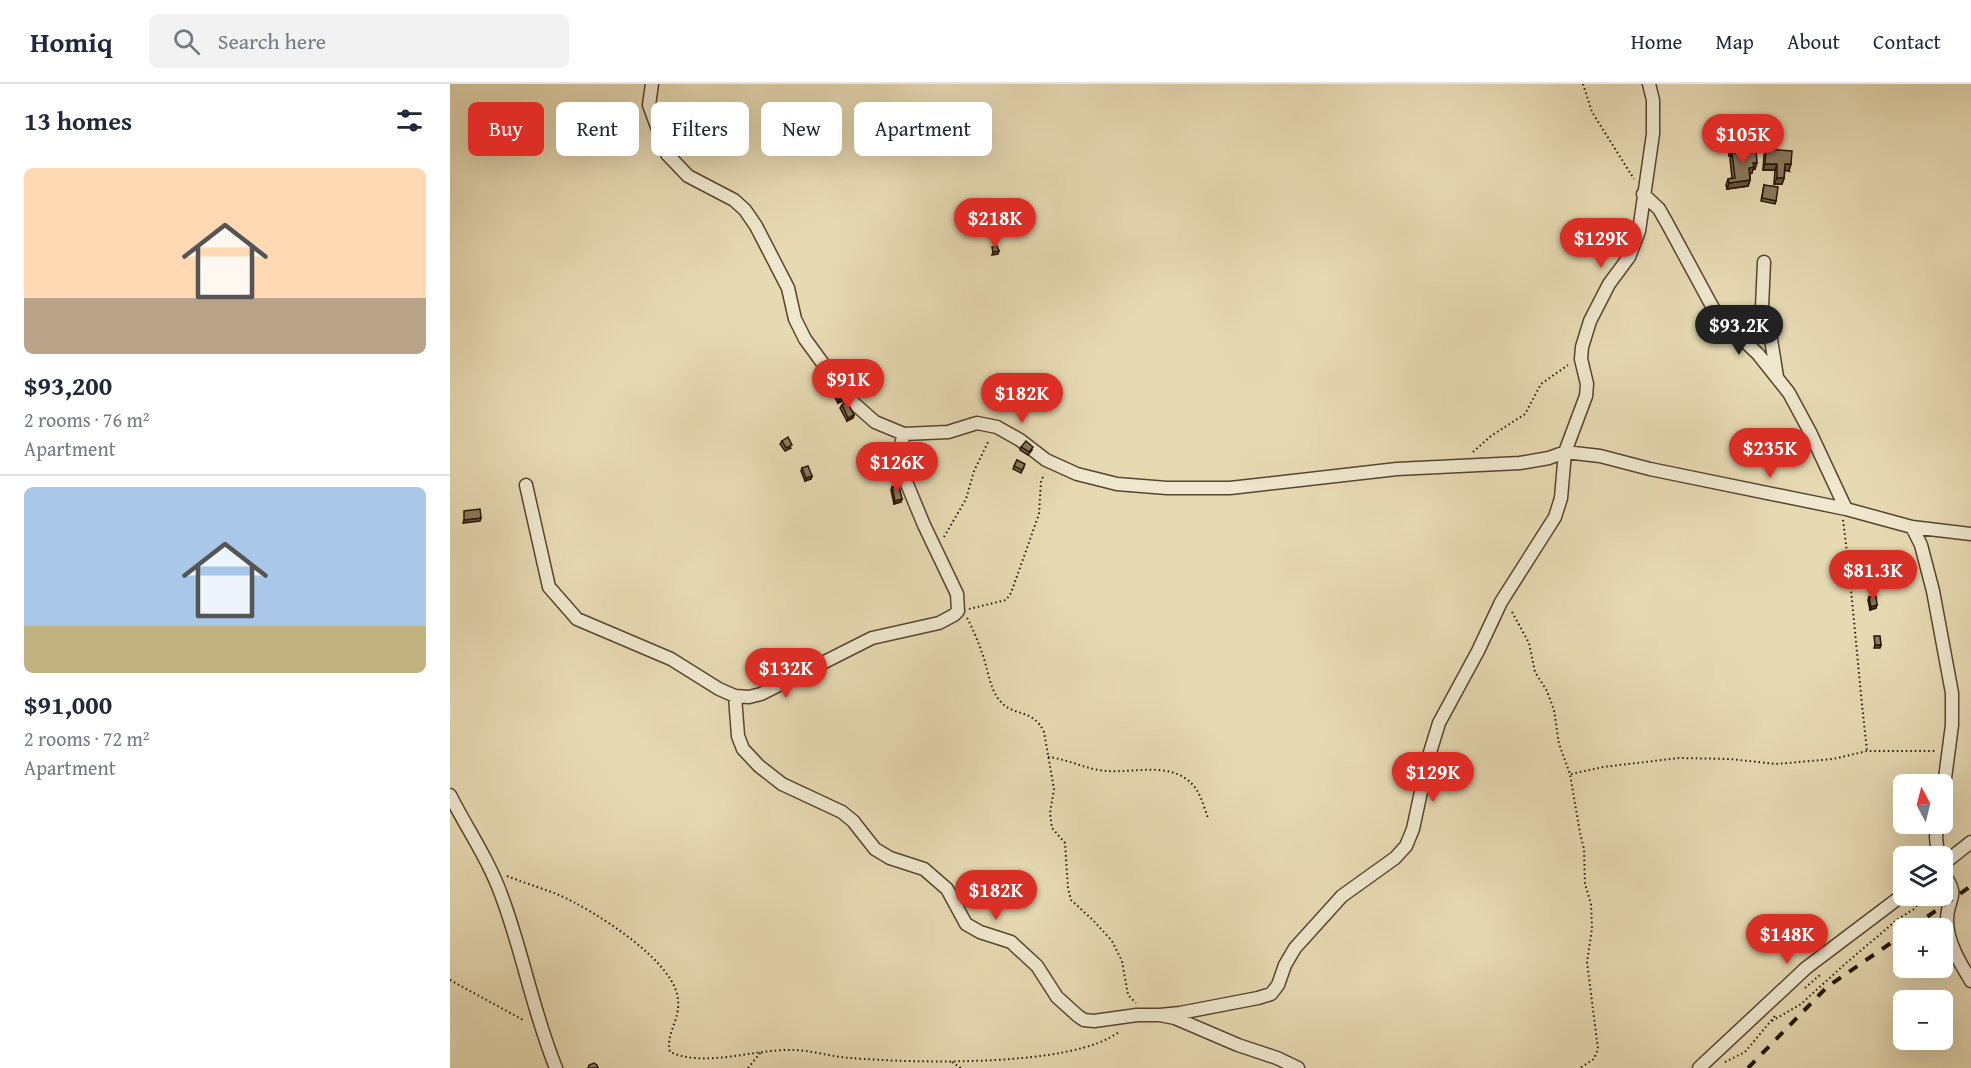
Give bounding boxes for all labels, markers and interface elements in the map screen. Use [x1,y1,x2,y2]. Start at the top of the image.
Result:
search box [149,14,569,68]
text: Homiq [30,21,113,62]
icon: search [170,25,203,58]
text: Search here [218,25,326,57]
text: Home [1631,26,1682,57]
text: Map [1715,26,1754,57]
text: About [1787,26,1840,57]
text: Contact [1873,26,1941,57]
text: 13 homes [24,101,132,140]
chip: Buy [468,102,544,156]
chip: Rent [556,102,639,156]
chip: Filters [651,102,749,156]
chip: New [761,102,842,156]
chip: Apartment [854,102,992,156]
icon: filters [393,104,426,137]
pin: $105K [1701,114,1785,165]
text: $105K [1716,119,1770,148]
pin: $218K [953,198,1037,249]
text: $218K [968,203,1022,232]
icon: home [171,207,279,315]
pin: $129K [1559,218,1643,269]
text: $129K [1574,223,1628,252]
pin: $93.2K [1690,305,1788,356]
text: $93.2K [1709,310,1769,339]
pin: $91K [812,359,884,410]
text: $91K [826,364,870,393]
text: $93,200 [24,366,112,405]
pin: $182K [980,373,1064,424]
text: $182K [995,378,1049,407]
text: 2 rooms · 76 m² [24,405,150,434]
pin: $235K [1728,428,1812,479]
text: $235K [1743,433,1797,462]
text: Apartment [24,434,116,463]
pin: $126K [855,442,939,493]
text: $126K [870,447,924,476]
icon: home [171,526,279,634]
pin: $81.3K [1824,550,1922,601]
text: $81.3K [1843,555,1903,584]
pin: $132K [744,648,828,699]
text: $132K [759,653,813,682]
text: $91,000 [24,685,112,724]
text: 2 rooms · 72 m² [24,724,150,753]
pin: $129K [1391,752,1475,803]
text: Apartment [24,753,116,782]
text: $129K [1406,757,1460,786]
north arrow [1893,774,1953,834]
map controls [1893,774,1953,1050]
button: layers [1893,846,1953,906]
pin: $182K [954,870,1038,921]
text: $182K [969,875,1023,904]
pin: $148K [1745,914,1829,965]
button: + [1893,918,1953,978]
text: $148K [1760,919,1814,948]
button: − [1893,990,1953,1050]

